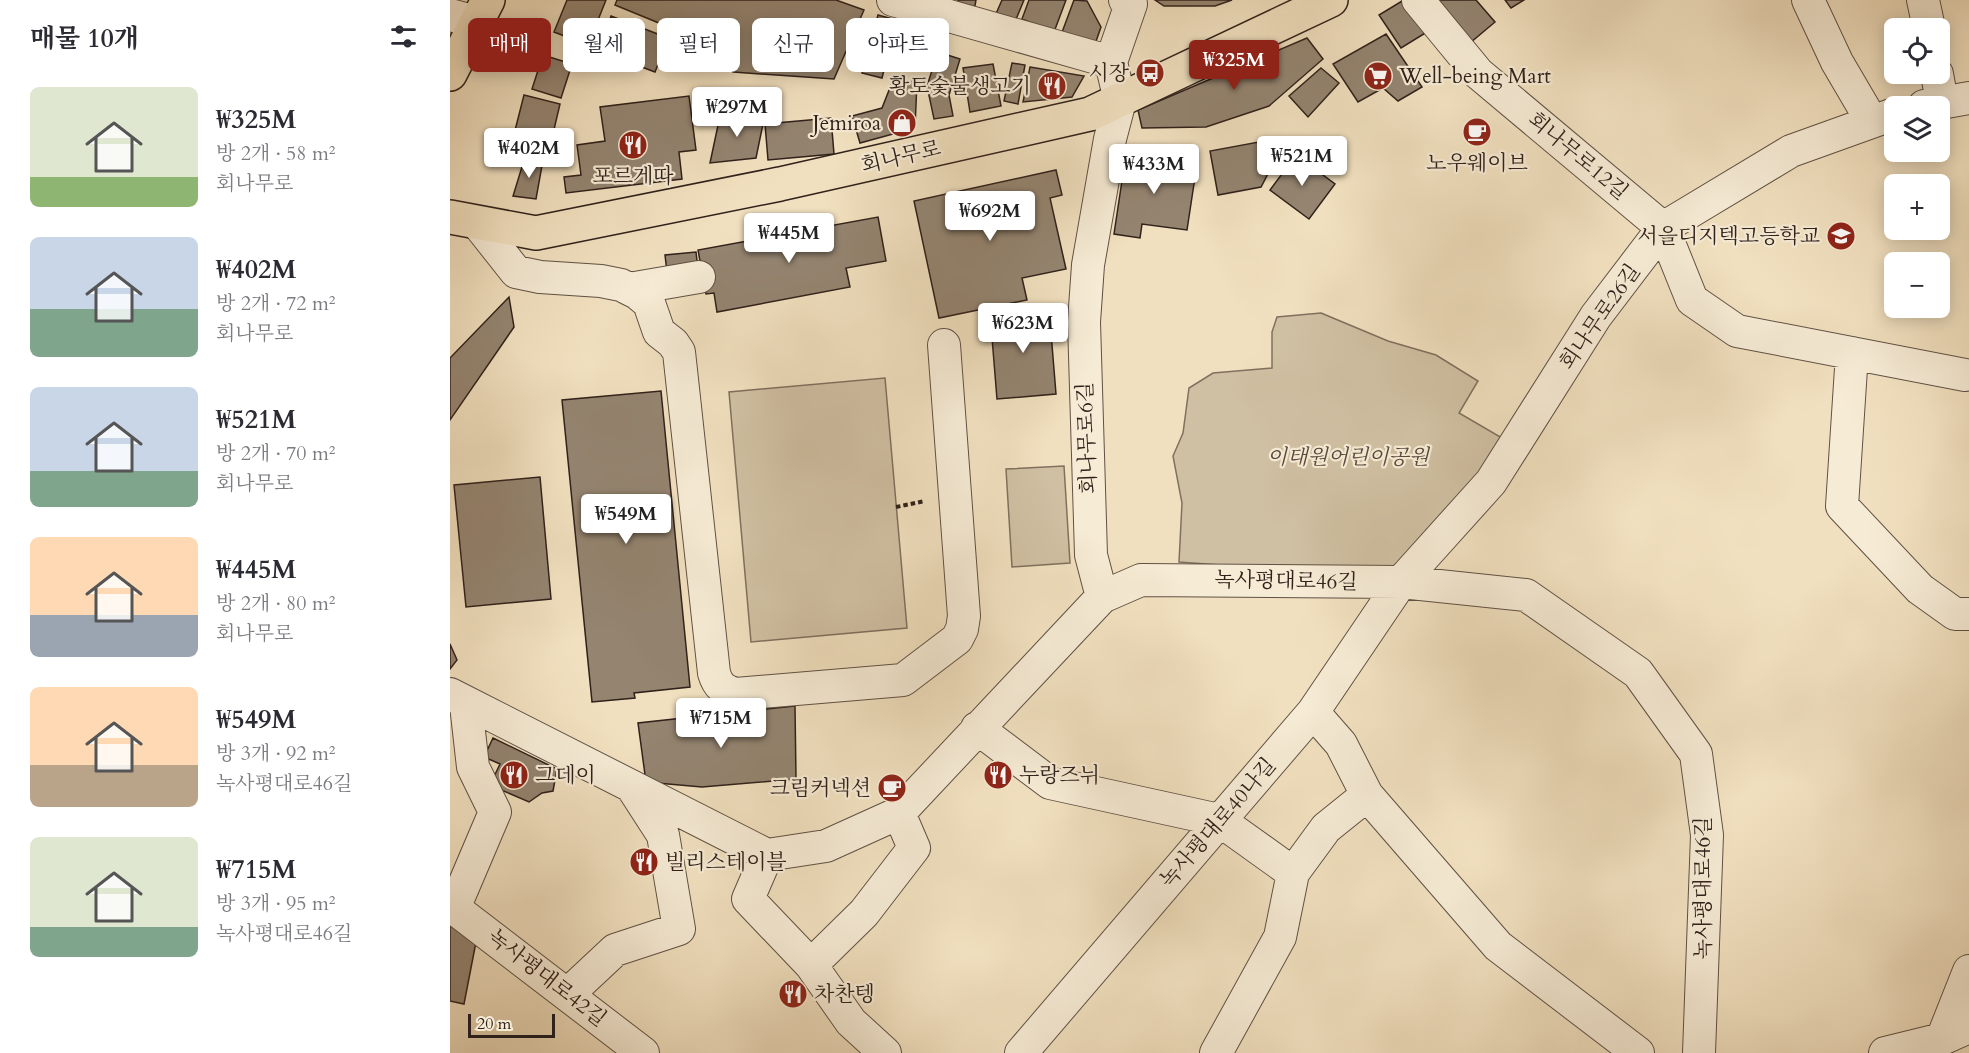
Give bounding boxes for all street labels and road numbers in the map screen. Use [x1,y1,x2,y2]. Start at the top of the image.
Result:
street label: 회나무로12길 [1522,105,1634,207]
street label: 회나무로 [858,134,944,180]
street label: 회나무로26길 [1553,258,1647,376]
street label: 회나무로6길 [1071,381,1103,495]
street label: 녹사평대로46길 [1214,565,1358,597]
street label: 녹사평대로40나길 [1153,752,1283,894]
street label: 녹사평대로46길 [1689,816,1718,960]
street label: 녹사평대로42길 [482,922,612,1034]

